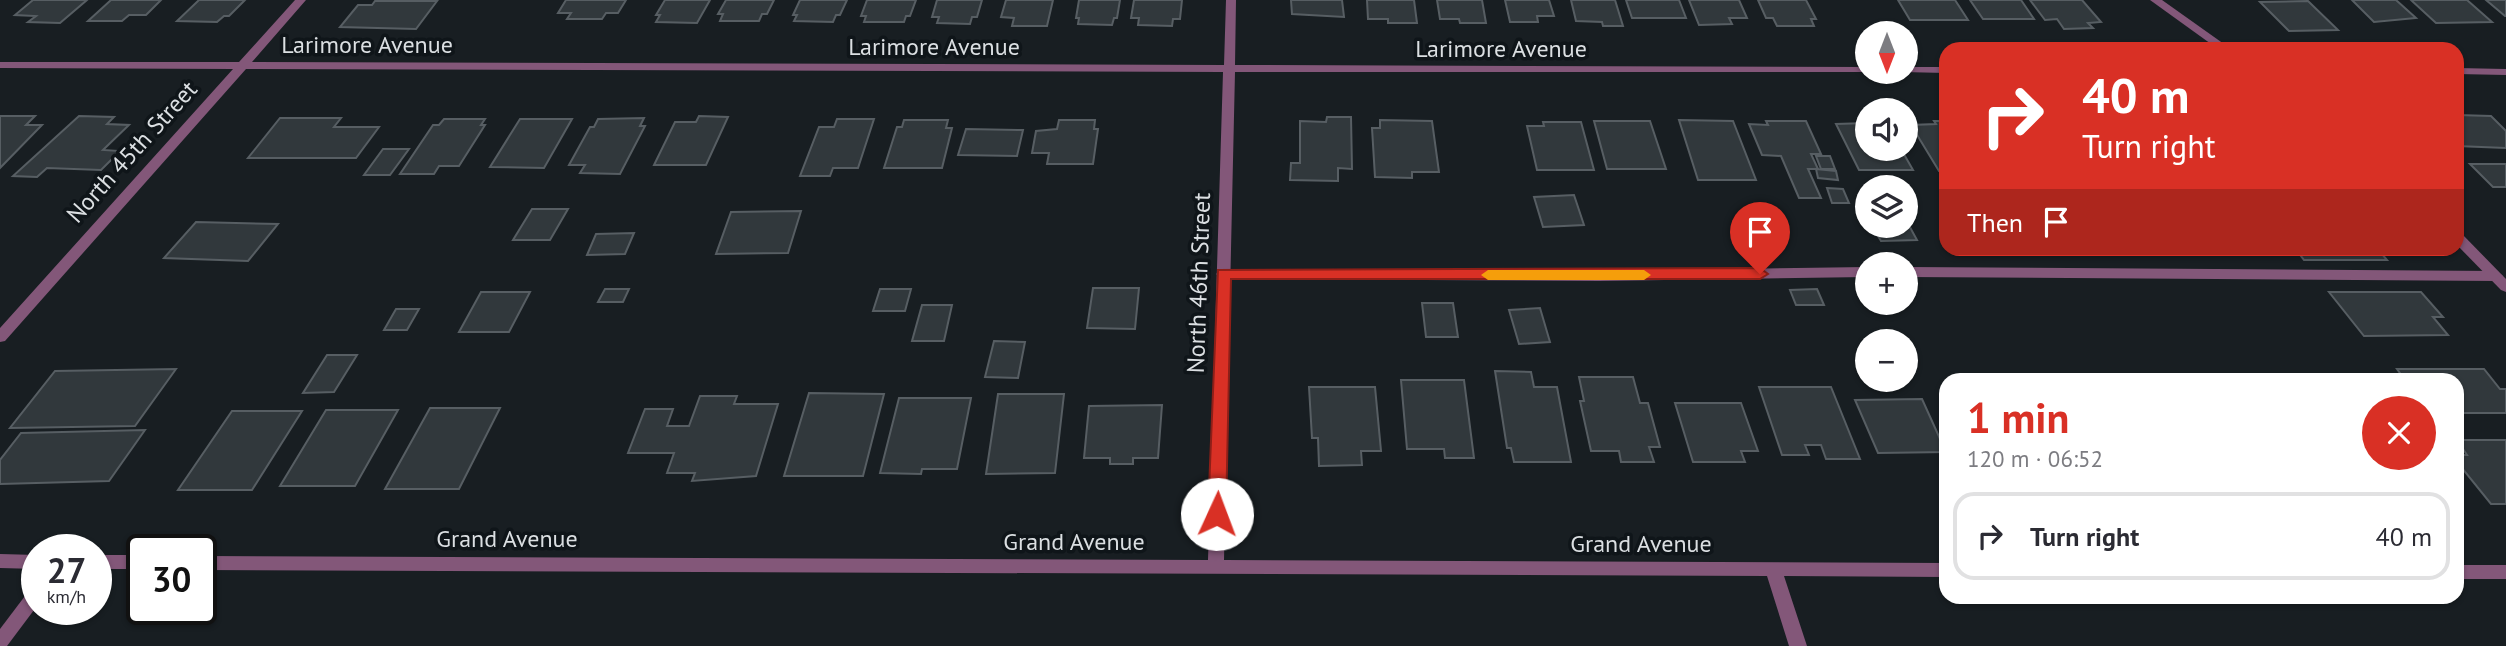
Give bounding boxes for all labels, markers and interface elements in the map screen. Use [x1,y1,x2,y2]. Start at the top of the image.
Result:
north arrow [1855,21,1918,84]
map controls [1855,21,1918,392]
street label: Larimore Avenue [281,29,453,60]
street label: Larimore Avenue [848,31,1020,62]
street label: Larimore Avenue [1415,33,1587,64]
text: 40 m [2082,63,2189,127]
icon: right [1967,70,2058,161]
street label: North 45th Street [60,74,204,229]
button: sound [1855,98,1918,161]
text: Turn right [2082,125,2216,167]
button: layers [1855,175,1918,238]
street label: North 46th Street [1180,192,1217,374]
pin [1730,202,1790,274]
icon: arrive [2037,203,2075,241]
text: Then [1967,206,2023,239]
icon: arrive [1741,213,1779,251]
button: + [1855,252,1918,315]
button: − [1855,329,1918,392]
text: 1 min [1967,390,2069,445]
button: close [2362,396,2436,470]
text: 120 m · 06:52 [1967,444,2103,473]
position arrow [1180,477,1254,551]
icon: right [1971,517,2009,555]
text: Turn right [2030,520,2139,553]
text: 40 m [2376,520,2432,553]
street label: Grand Avenue [436,523,578,554]
street label: Grand Avenue [1003,526,1145,557]
street label: Grand Avenue [1570,528,1712,559]
speed limit sign: 30 [126,534,217,625]
text: 27 [47,547,86,593]
text: km/h [47,585,86,608]

